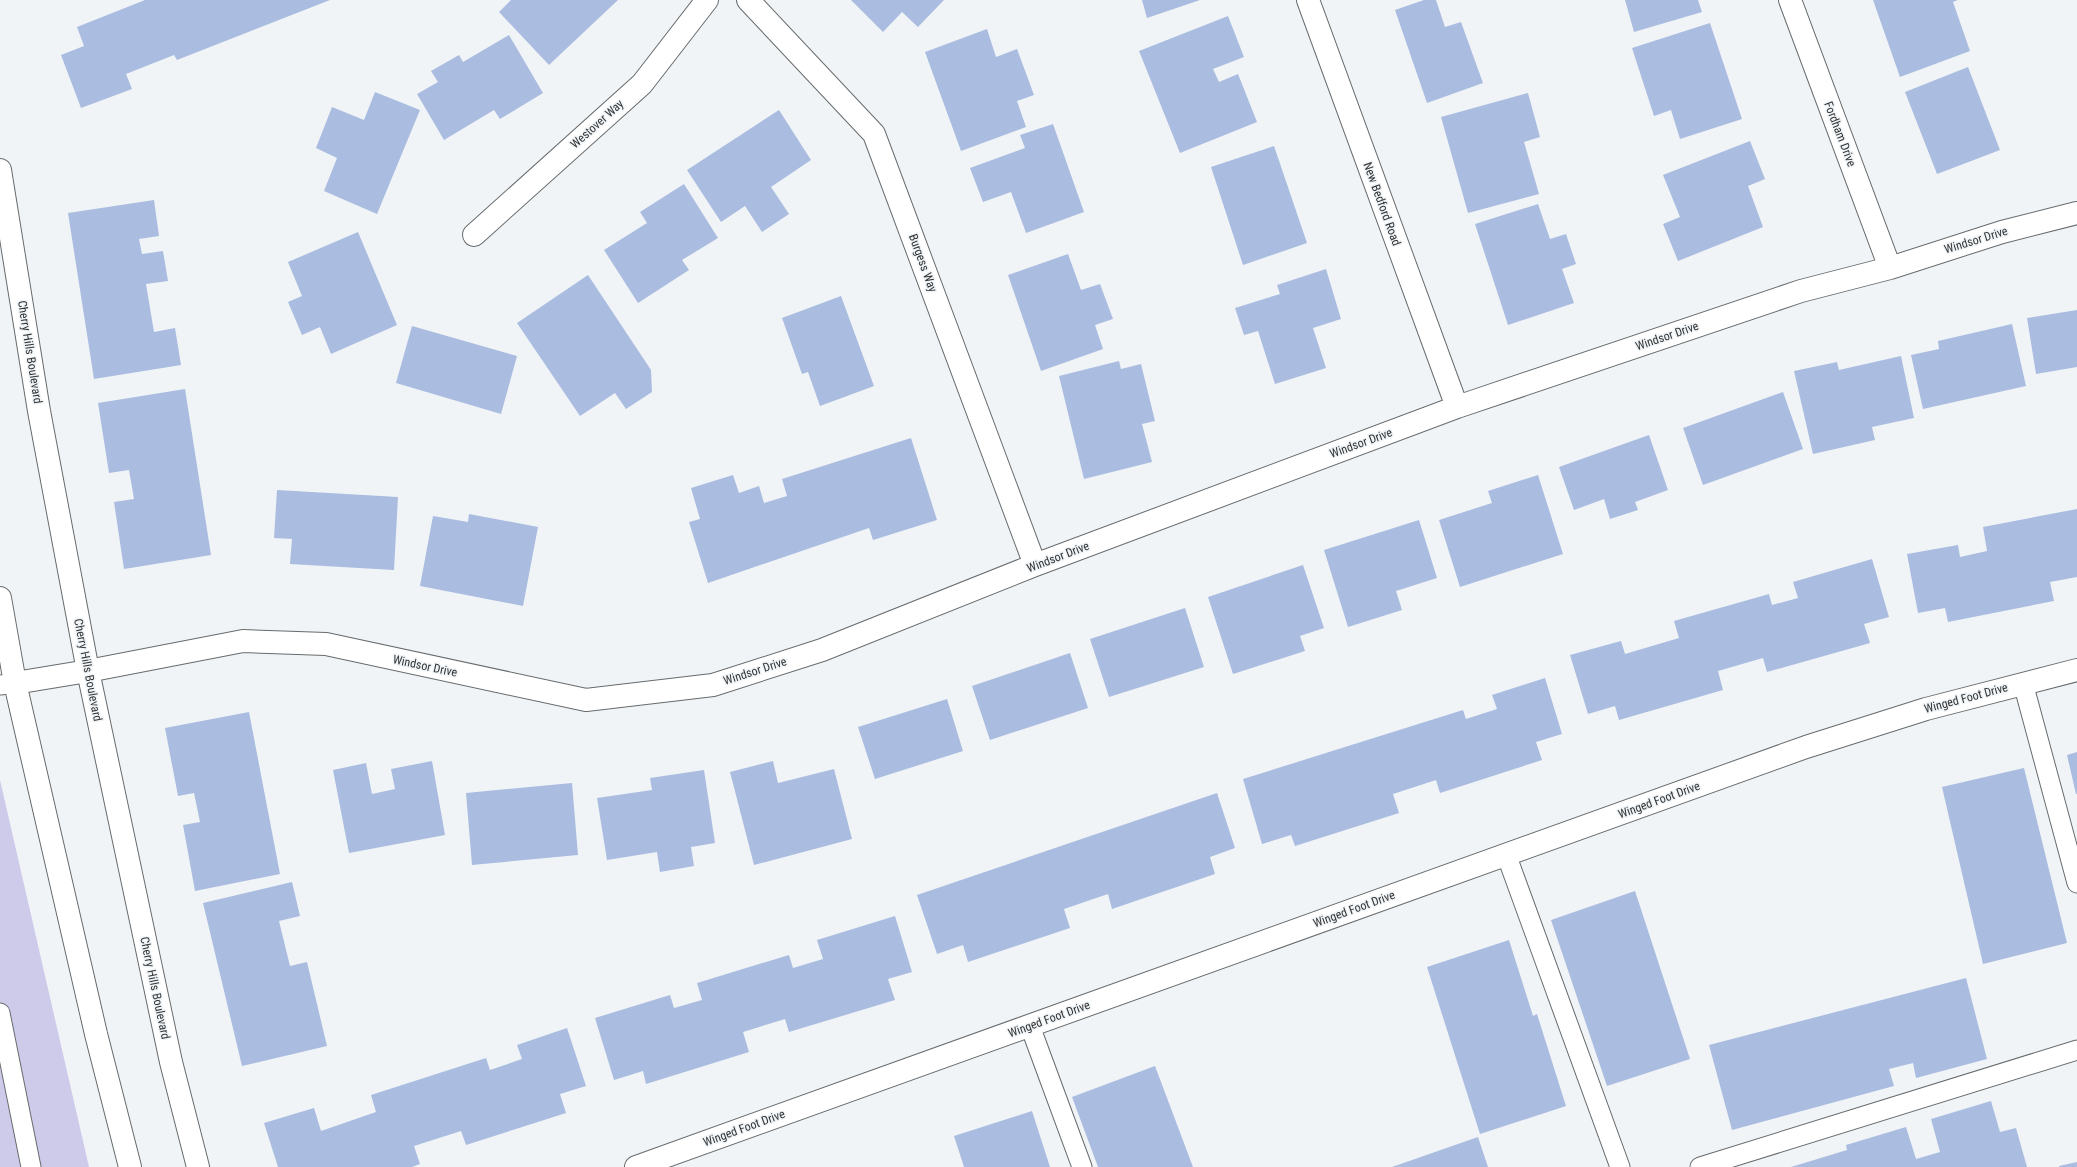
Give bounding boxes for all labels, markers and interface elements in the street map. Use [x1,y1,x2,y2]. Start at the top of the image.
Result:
street label: Westover Way [568,97,626,151]
street label: Fordham Drive [1821,100,1859,169]
street label: New Bedford Road [1360,160,1404,248]
street label: Windsor Drive [1943,224,2010,256]
street label: Burgess Way [906,232,940,294]
street label: Cherry Hills Boulevard [15,299,45,405]
street label: Windsor Drive [1634,319,1701,353]
street label: Windsor Drive [1328,425,1395,461]
street label: Windsor Drive [1025,539,1091,575]
street label: Cherry Hills Boulevard [71,617,105,723]
street label: Windsor Drive [392,652,459,680]
street label: Windsor Drive [722,654,789,688]
street label: Winged Foot Drive [1923,680,2010,716]
street label: Winged Foot Drive [1616,779,1702,821]
street label: Winged Foot Drive [1311,888,1397,930]
street label: Cherry Hills Boulevard [137,936,173,1041]
street label: Winged Foot Drive [1006,998,1092,1040]
street label: Winged Foot Drive [701,1107,787,1149]

